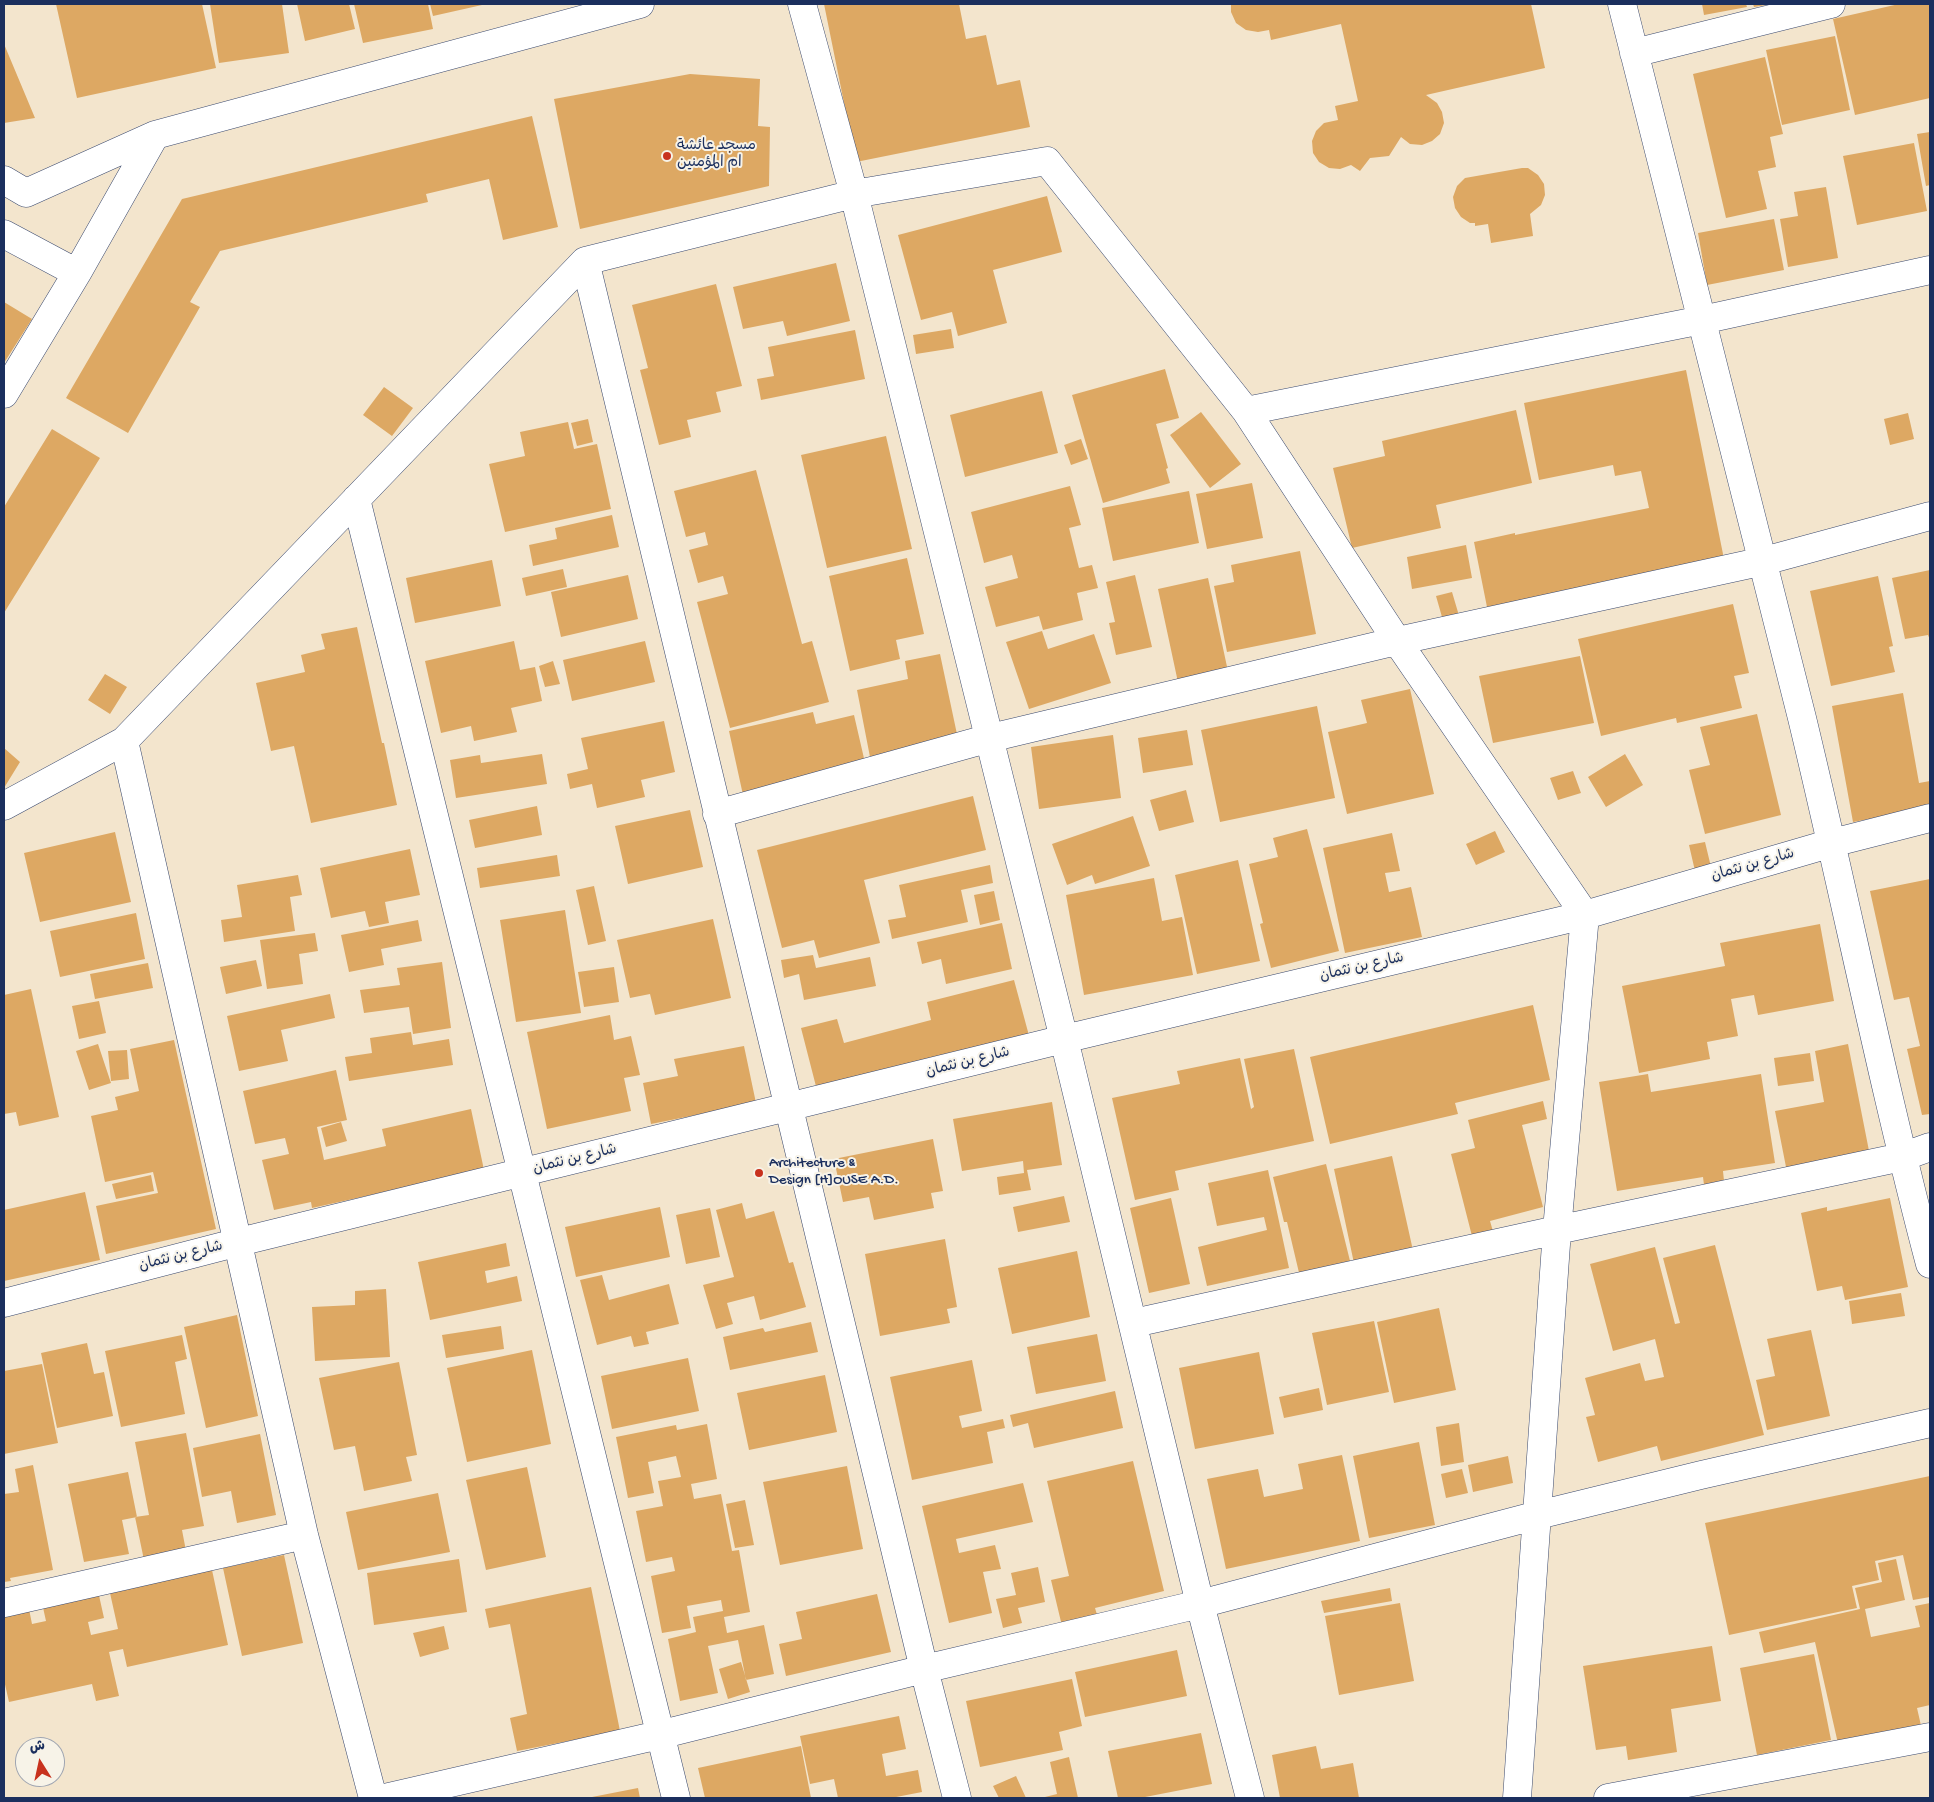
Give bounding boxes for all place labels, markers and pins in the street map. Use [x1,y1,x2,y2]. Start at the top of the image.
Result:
place label: مسجد عائشة ام المؤمنين [677,138,756,173]
marker: مسجد عائشة ام المؤمنين [661,150,673,162]
place label: Architecture & Design [H]OUSE A.D. [769,1155,899,1190]
marker: Architecture & Design [H]OUSE A.D. [753,1167,765,1179]

